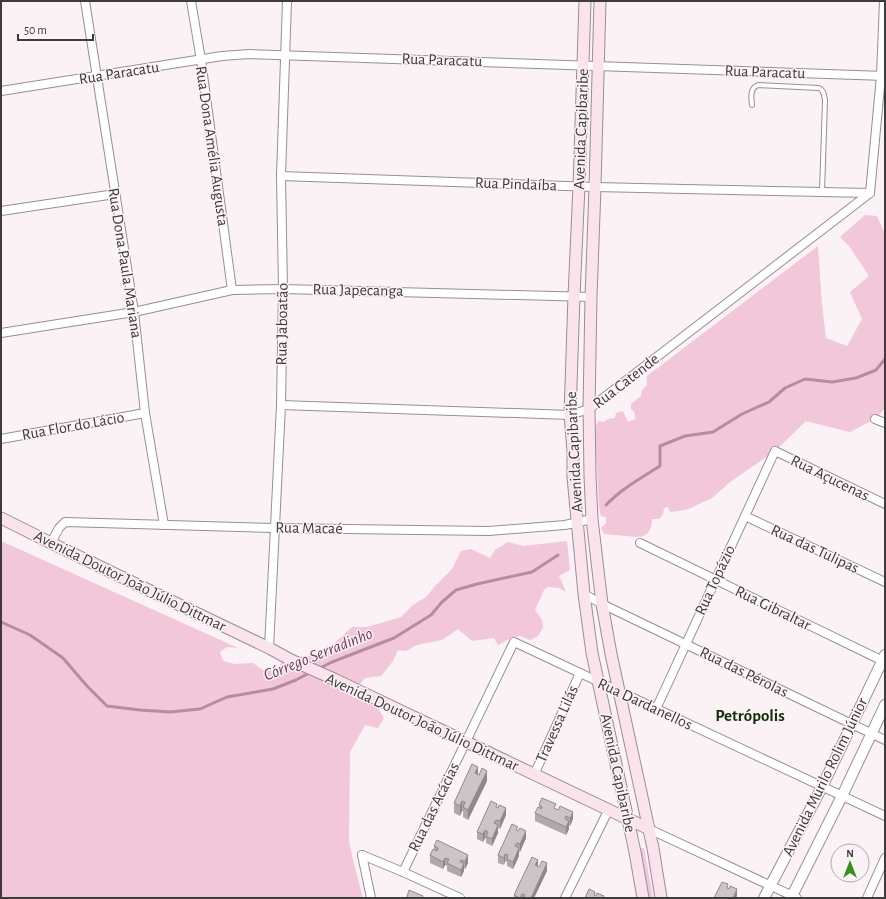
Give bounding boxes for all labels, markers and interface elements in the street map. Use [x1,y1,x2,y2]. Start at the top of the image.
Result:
scale bar [18,16,93,42]
text: 50 m [24,24,47,36]
street label: Rua Paracatu [401,51,483,69]
street label: Rua Paracatu [78,59,160,87]
street label: Rua Paracatu [724,63,806,81]
street label: Rua Dona Amélia Augusta [193,65,231,227]
street label: Avenida Capibaribe [571,68,591,190]
street label: Rua Pindaíba [475,175,557,193]
street label: Rua Dona Paula Mariana [105,187,145,339]
street label: Rua Japecanga [312,281,404,299]
street label: Rua Jaboatão [273,282,291,365]
street label: Rua Catende [590,350,662,412]
street label: Avenida Capibaribe [563,391,585,513]
street label: Rua Flor do Lácio [20,409,126,443]
street label: Rua Açucenas [788,452,872,504]
street label: Rua Macaé [275,519,343,537]
street label: Rua das Tulipas [769,522,862,576]
street label: Avenida Doutor João Júlio Dittmar [32,527,229,635]
street label: Rua Topázio [692,542,738,617]
street label: Rua Gibraltar [733,583,814,634]
water label: Córrego Serradinho [261,624,375,684]
street label: Rua das Pérolas [697,644,791,700]
street label: Avenida Doutor João Júlio Dittmar [323,670,522,774]
street label: Rua Dardanellos [595,675,695,733]
street label: Travessa Lilás [533,683,581,765]
street label: Avenida Murilo Rolim Júnior [780,694,871,859]
district label: Petrópolis [715,707,785,724]
street label: Avenida Capibaribe [598,712,638,834]
street label: Rua das Acácias [406,760,462,854]
north arrow [830,843,870,883]
text: N [846,848,854,859]

